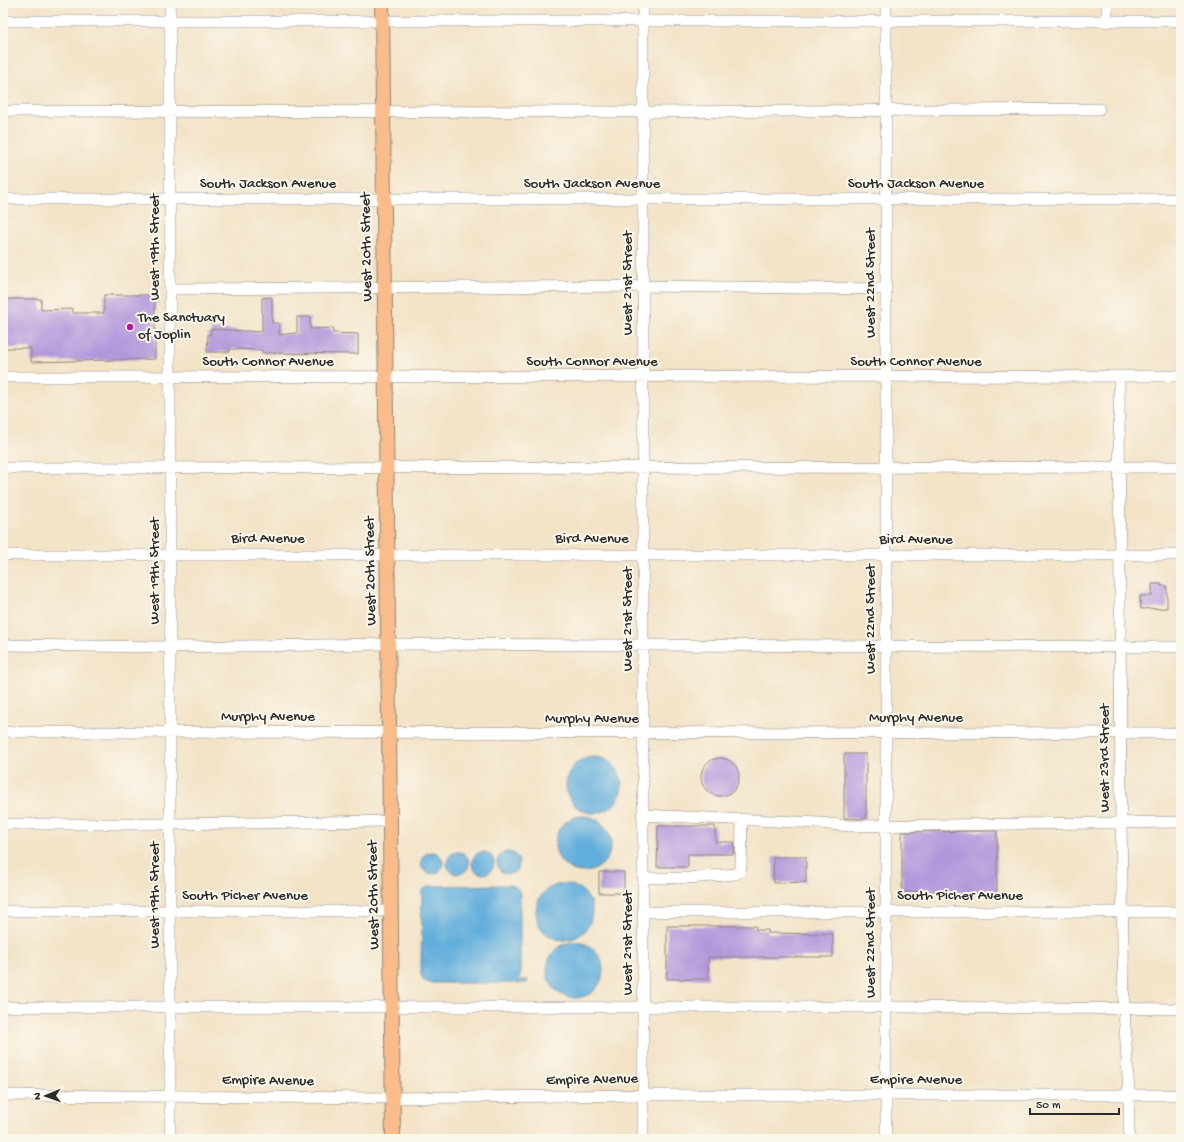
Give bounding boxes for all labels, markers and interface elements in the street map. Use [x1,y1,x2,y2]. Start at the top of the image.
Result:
street label: South Jackson Avenue [200,175,337,193]
street label: South Jackson Avenue [524,175,661,193]
street label: South Jackson Avenue [848,175,985,193]
street label: West 20th Street [357,190,377,302]
street label: West 19th Street [146,192,164,301]
street label: West 22nd Street [862,226,880,338]
street label: West 21st Street [619,229,637,335]
place label: The Sanctuary of Joplin [137,309,225,344]
marker: The Sanctuary of Joplin [125,322,135,332]
street label: South Connor Avenue [202,353,334,371]
street label: South Connor Avenue [526,353,658,371]
street label: South Connor Avenue [850,353,982,371]
street label: West 20th Street [361,514,381,626]
street label: West 19th Street [146,516,164,625]
street label: Bird Avenue [230,530,305,548]
street label: Bird Avenue [554,530,629,548]
street label: Bird Avenue [878,531,953,549]
street label: West 22nd Street [862,562,880,674]
street label: West 21st Street [619,565,637,671]
street label: West 23rd Street [1096,702,1114,812]
street label: Murphy Avenue [221,708,315,726]
street label: Murphy Avenue [869,709,963,727]
street label: Murphy Avenue [545,710,639,728]
street label: West 20th Street [364,838,384,950]
street label: West 19th Street [146,840,164,949]
street label: West 22nd Street [862,886,880,998]
street label: South Picher Avenue [182,887,308,905]
street label: South Picher Avenue [897,887,1023,905]
street label: West 21st Street [619,889,637,995]
street label: Empire Avenue [546,1070,639,1090]
street label: Empire Avenue [222,1071,315,1091]
street label: Empire Avenue [870,1071,962,1089]
north arrow [26,1076,66,1116]
scale bar [1030,1090,1119,1116]
text: N [32,1092,44,1100]
text: 50 m [1036,1099,1061,1113]

